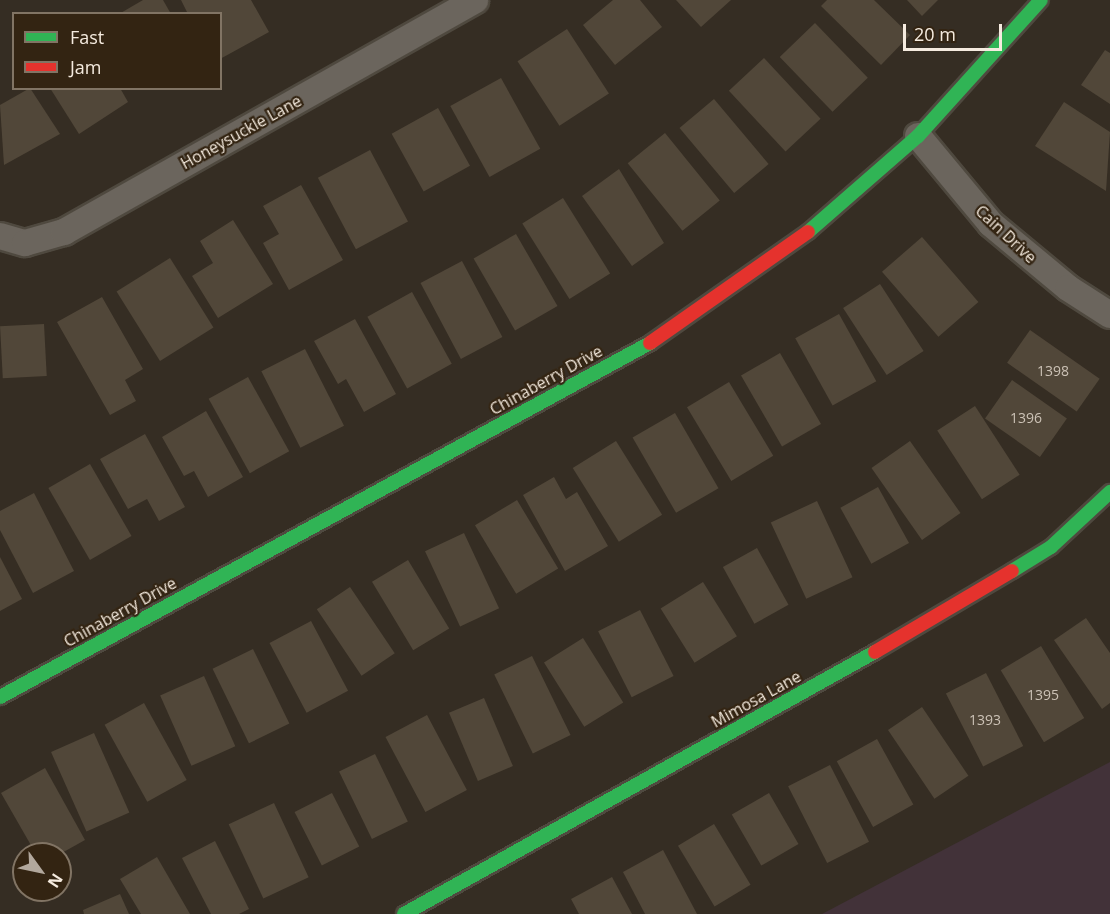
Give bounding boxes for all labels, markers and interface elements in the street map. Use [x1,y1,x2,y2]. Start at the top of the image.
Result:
legend [12,12,222,90]
scale bar [906,12,1005,50]
text: 20 m [914,22,956,46]
text: Fast [70,25,104,49]
text: Jam [70,55,102,79]
street label: Honeysuckle Lane [177,91,305,173]
street label: Cain Drive [972,201,1040,267]
street label: Chinaberry Drive [486,341,606,419]
house number: 1398 [1037,363,1069,379]
house number: 1396 [1010,410,1042,426]
street label: Chinaberry Drive [60,573,180,651]
street label: Mimosa Lane [708,666,804,732]
house number: 1395 [1027,687,1059,703]
house number: 1393 [969,712,1001,728]
north arrow [12,842,72,902]
text: N [43,869,68,892]

